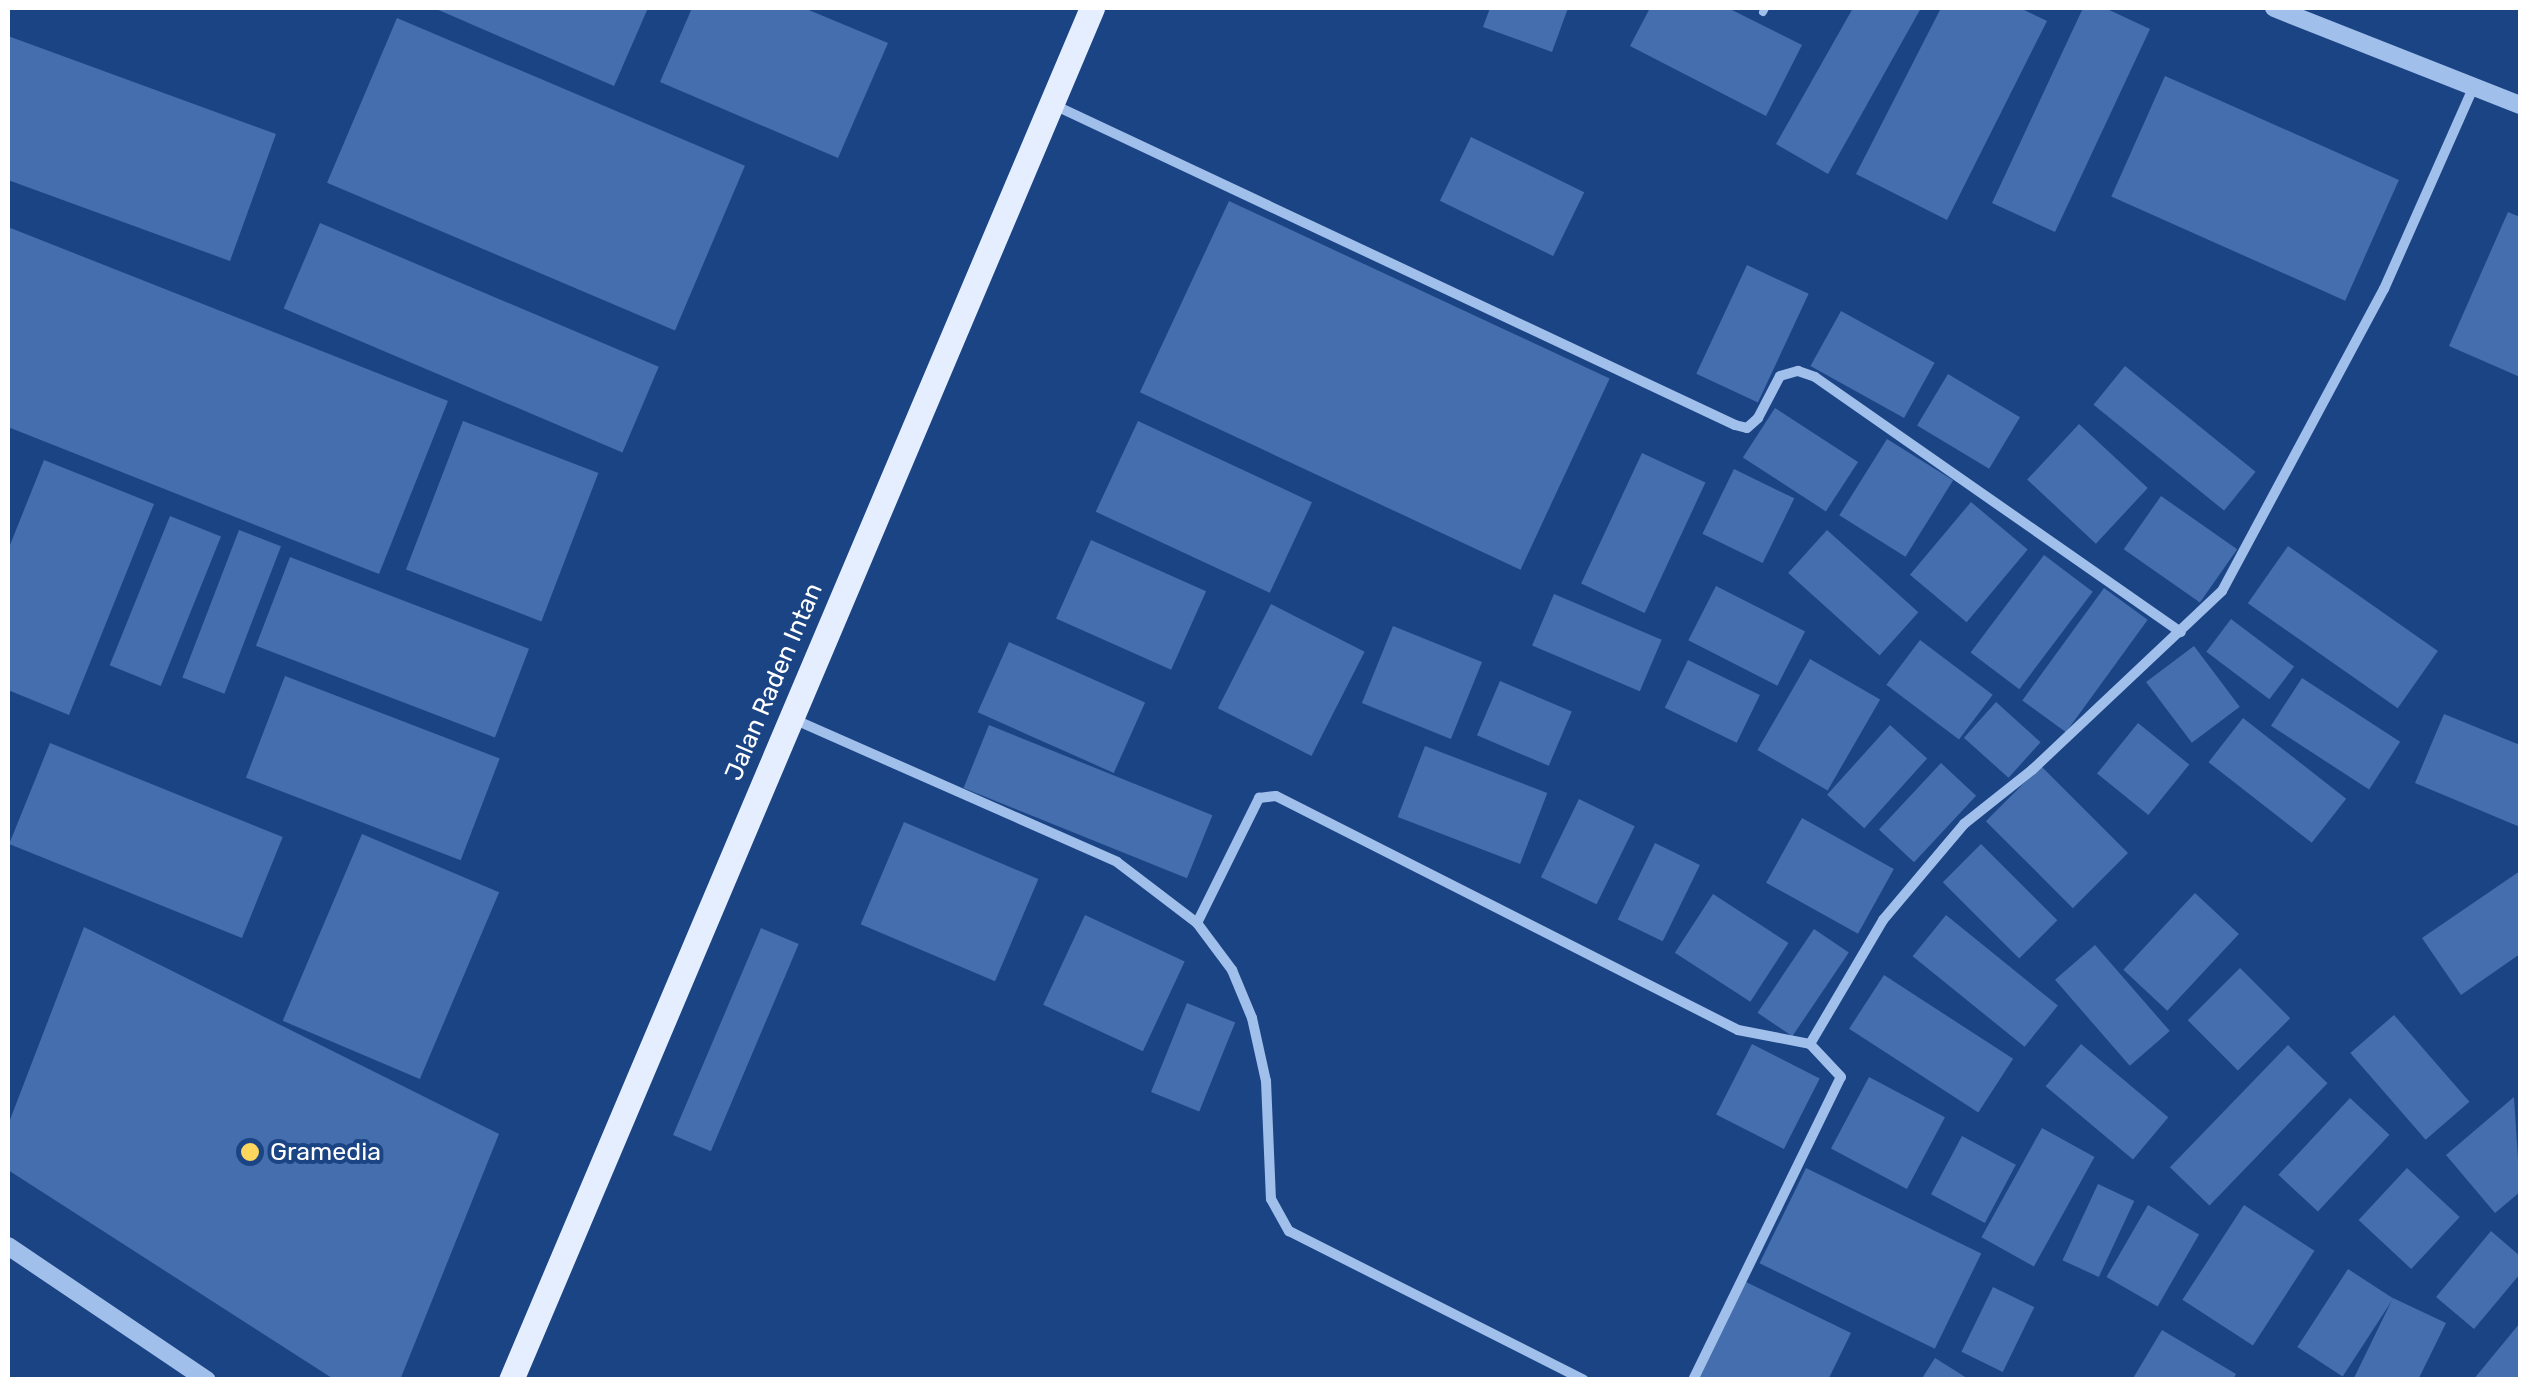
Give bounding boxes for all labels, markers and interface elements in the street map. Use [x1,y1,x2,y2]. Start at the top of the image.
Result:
street label: Jalan Raden Intan [719,579,829,785]
place label: Gramedia [270,1137,381,1167]
marker: Gramedia [239,1141,261,1163]

